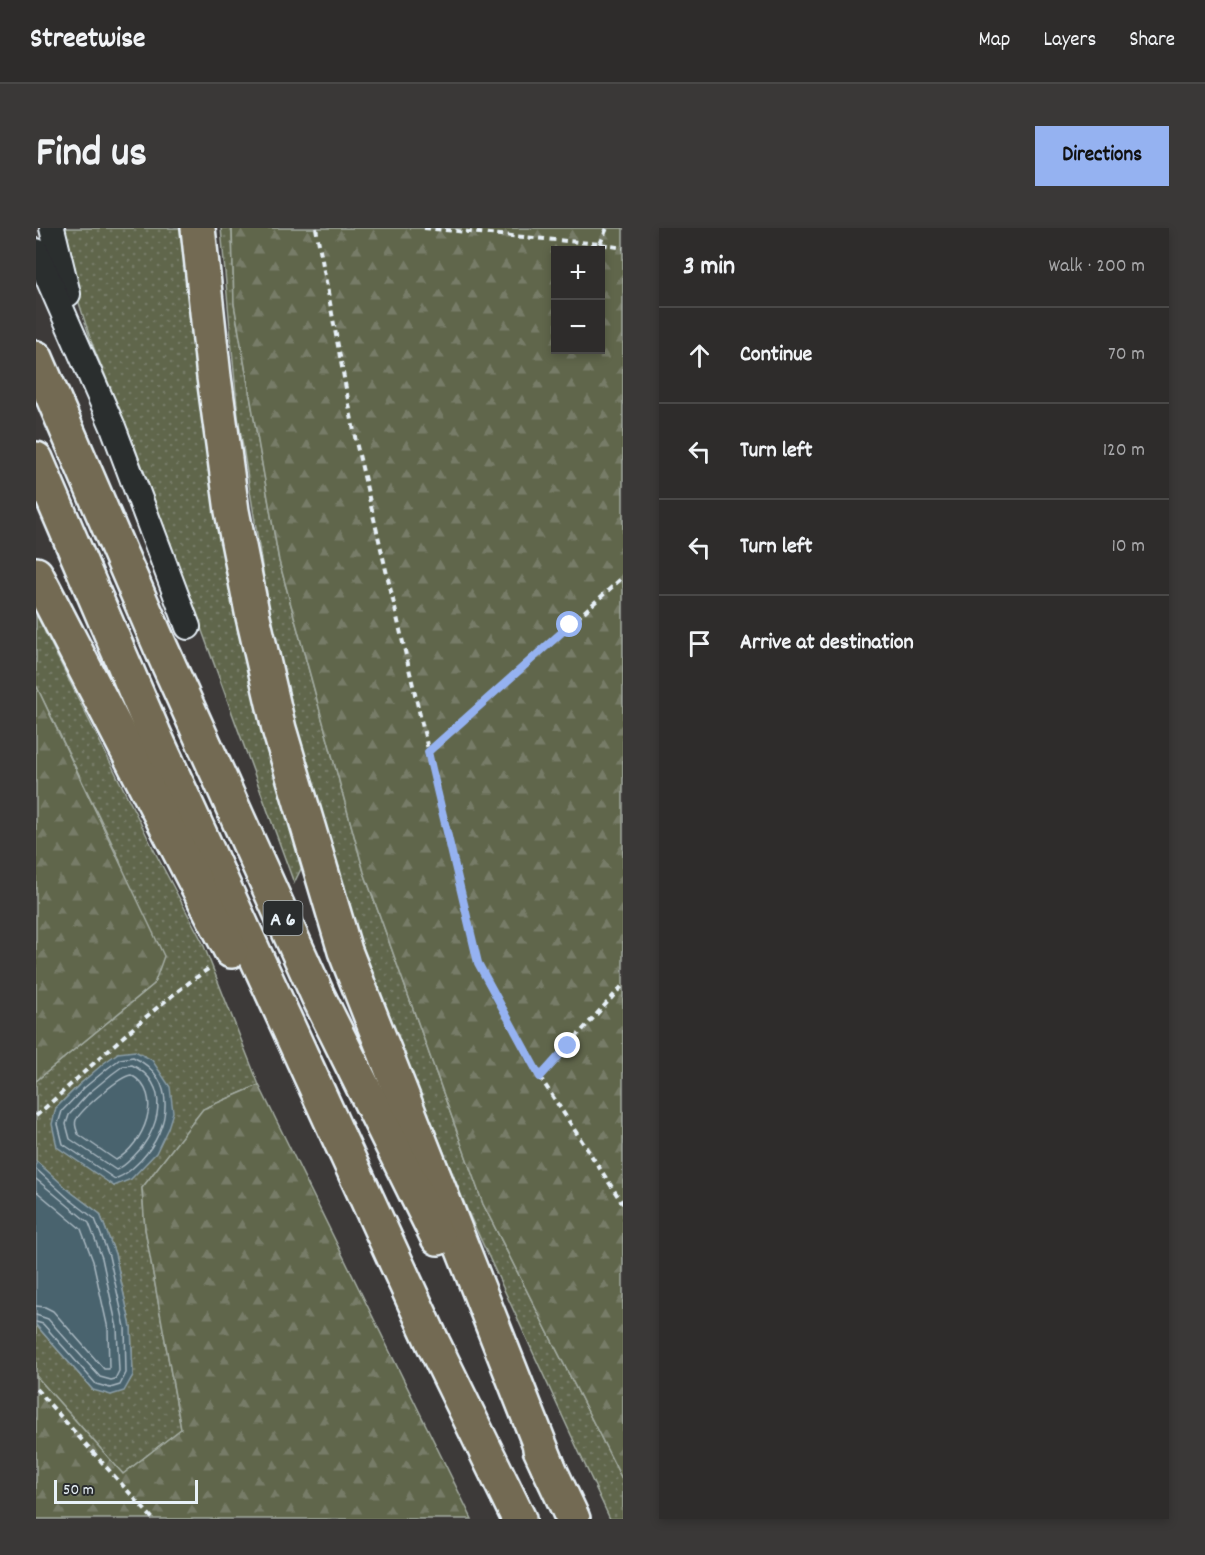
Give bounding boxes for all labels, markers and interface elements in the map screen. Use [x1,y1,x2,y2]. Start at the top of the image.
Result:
text: Streetwise [30,21,145,61]
text: Map [979,26,1010,56]
text: Layers [1043,26,1096,56]
text: Share [1129,26,1175,56]
text: Find us [36,126,147,186]
button: Directions [1035,126,1169,186]
map controls [551,246,605,354]
button: + [551,246,605,300]
text: 3 min [683,249,735,286]
text: Walk · 200 m [1049,253,1145,281]
button: − [551,300,605,354]
icon: ahead [683,339,716,372]
text: Continue [740,340,812,371]
text: 70 m [1108,341,1145,369]
icon: left [683,435,716,468]
text: Turn left [740,436,812,467]
text: 120 m [1103,437,1145,465]
icon: left [683,531,716,564]
text: Turn left [740,532,812,563]
text: 10 m [1111,533,1145,561]
route start [556,611,582,637]
icon: arrive [683,627,716,660]
text: Arrive at destination [740,628,914,659]
road number: A 6 [264,901,302,935]
route end [554,1032,580,1058]
scale bar [54,1477,198,1504]
text: 50 m [63,1479,94,1502]

